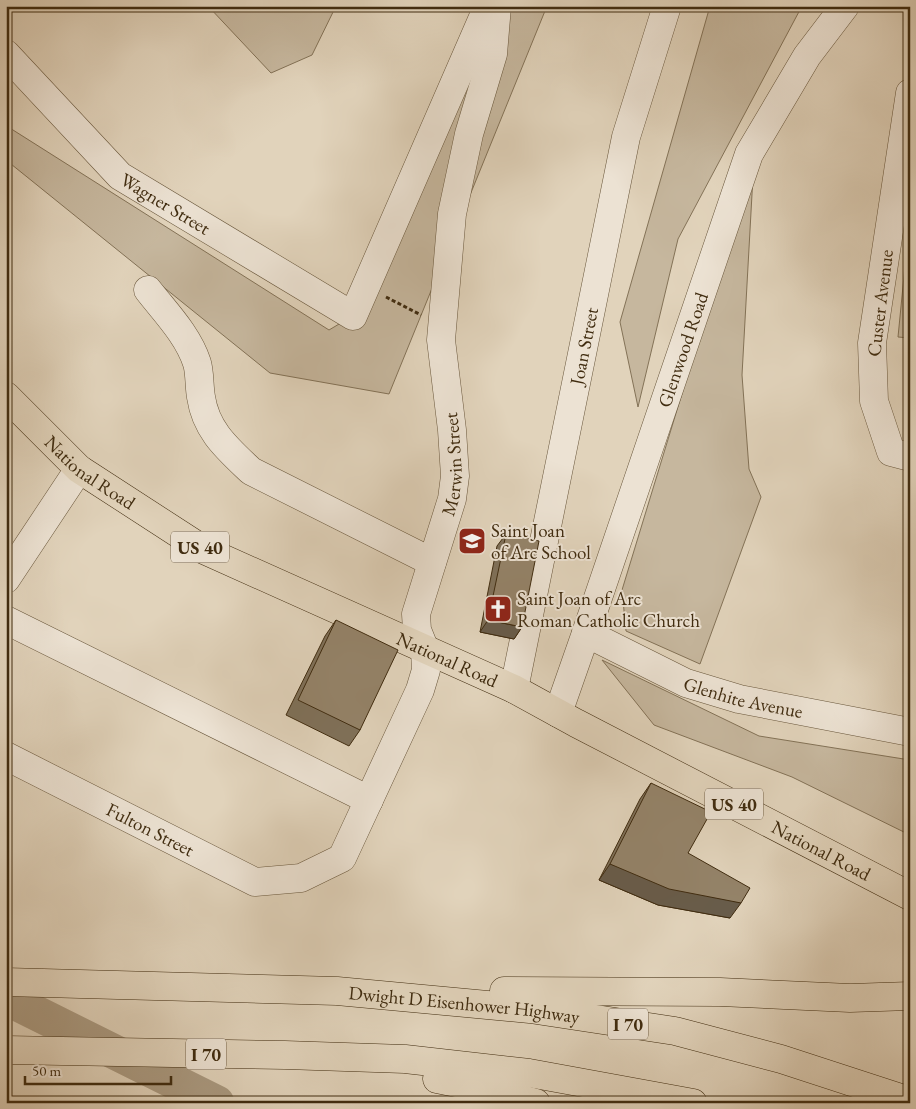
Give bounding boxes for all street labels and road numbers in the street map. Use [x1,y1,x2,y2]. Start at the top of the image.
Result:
street label: Wagner Street [116,167,215,240]
street label: Custer Avenue [861,248,899,358]
street label: Glenwood Road [651,289,714,411]
street label: Joan Street [563,305,604,389]
street label: Merwin Street [435,411,468,519]
street label: National Road [39,429,141,515]
road number: US 40 [171,532,229,562]
street label: National Road [393,626,502,693]
street label: Glenhite Avenue [681,670,805,724]
road number: US 40 [705,789,763,820]
street label: Fulton Street [102,796,199,862]
street label: National Road [767,814,876,886]
street label: Dwight D Eisenhower Highway [348,980,582,1029]
road number: I 70 [608,1009,648,1040]
road number: I 70 [186,1038,226,1070]

